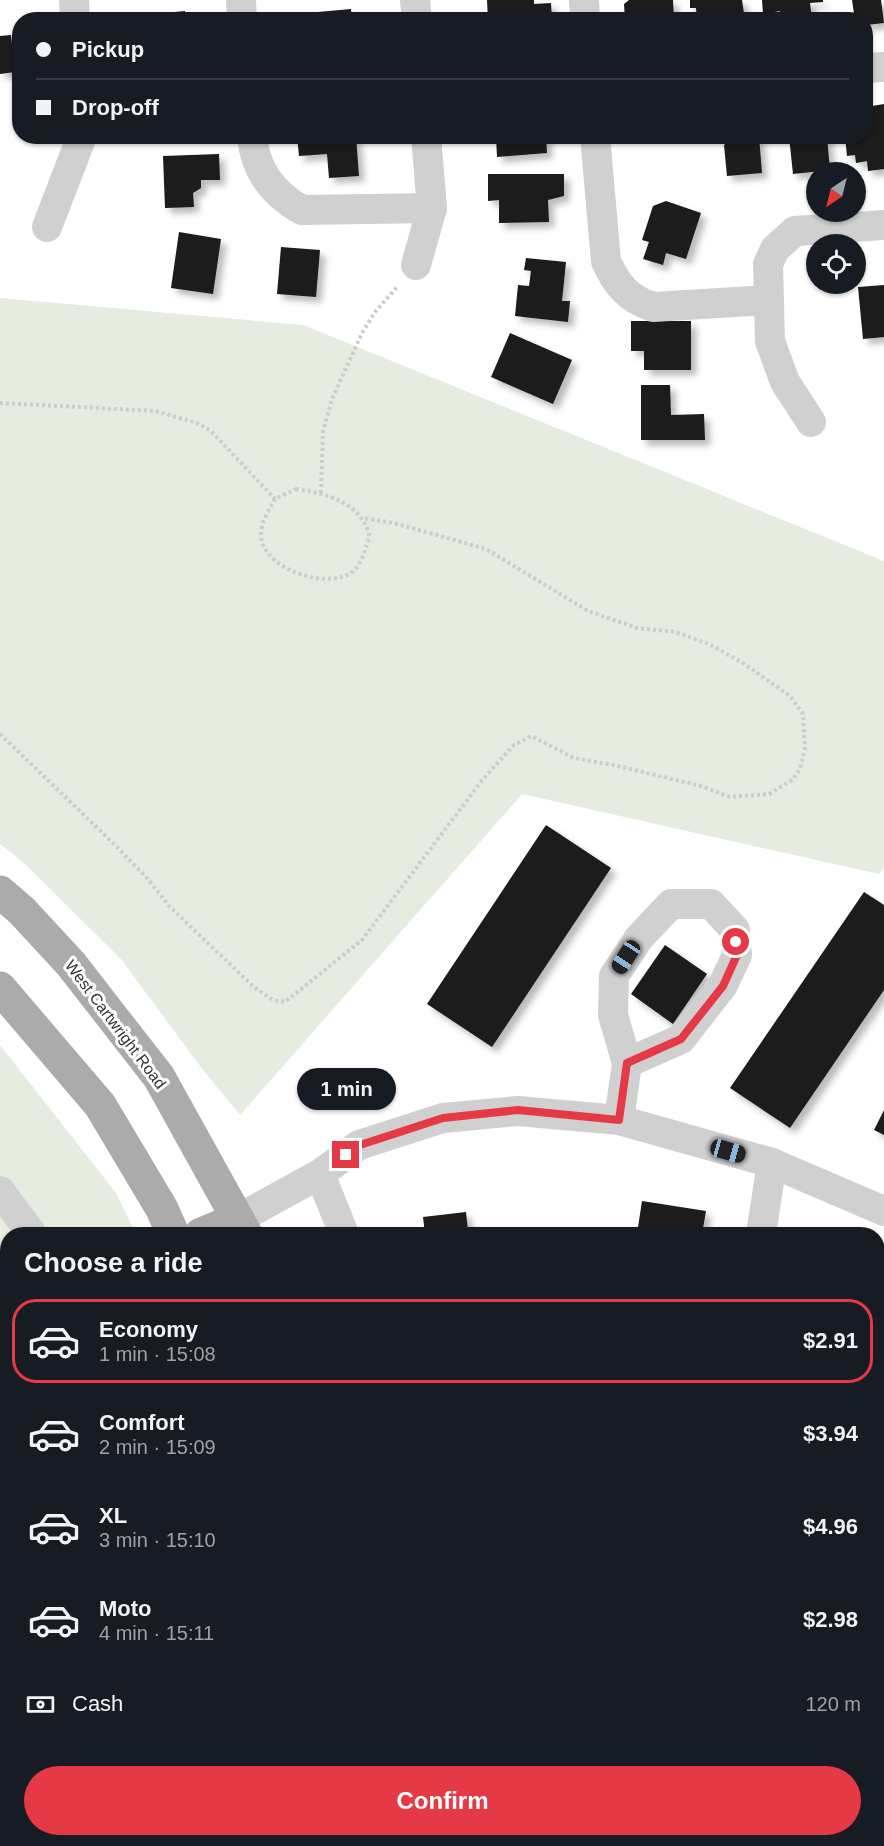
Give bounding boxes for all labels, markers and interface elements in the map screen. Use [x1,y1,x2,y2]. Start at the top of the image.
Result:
text: Pickup [72,37,144,62]
text: Drop-off [72,95,159,120]
north arrow [806,162,866,222]
map controls [806,162,866,294]
button: locate [806,234,866,294]
route start [722,928,749,955]
car [609,937,643,977]
street label: West Cartwright Road [62,957,169,1092]
callout: 1 min [296,1068,395,1110]
text: 1 min [320,1078,373,1100]
car [708,1137,748,1165]
route end [332,1141,359,1168]
text: Choose a ride [24,1248,203,1278]
icon: car [27,1314,81,1368]
text: Economy [99,1317,198,1342]
text: $2.91 [803,1328,858,1353]
text: 1 min · 15:08 [99,1343,216,1365]
icon: car [27,1407,81,1461]
text: Comfort [99,1410,185,1435]
text: $3.94 [803,1421,858,1446]
text: 2 min · 15:09 [99,1436,216,1458]
icon: car [27,1500,81,1554]
text: XL [99,1503,127,1528]
text: $4.96 [803,1514,858,1539]
text: 3 min · 15:10 [99,1529,216,1551]
icon: car [27,1593,81,1647]
text: Moto [99,1596,152,1621]
text: $2.98 [803,1607,858,1632]
text: 4 min · 15:11 [99,1622,214,1644]
icon: cash [24,1688,57,1721]
text: Cash [72,1691,123,1716]
text: 120 m [805,1693,861,1715]
button: Confirm [24,1766,861,1835]

